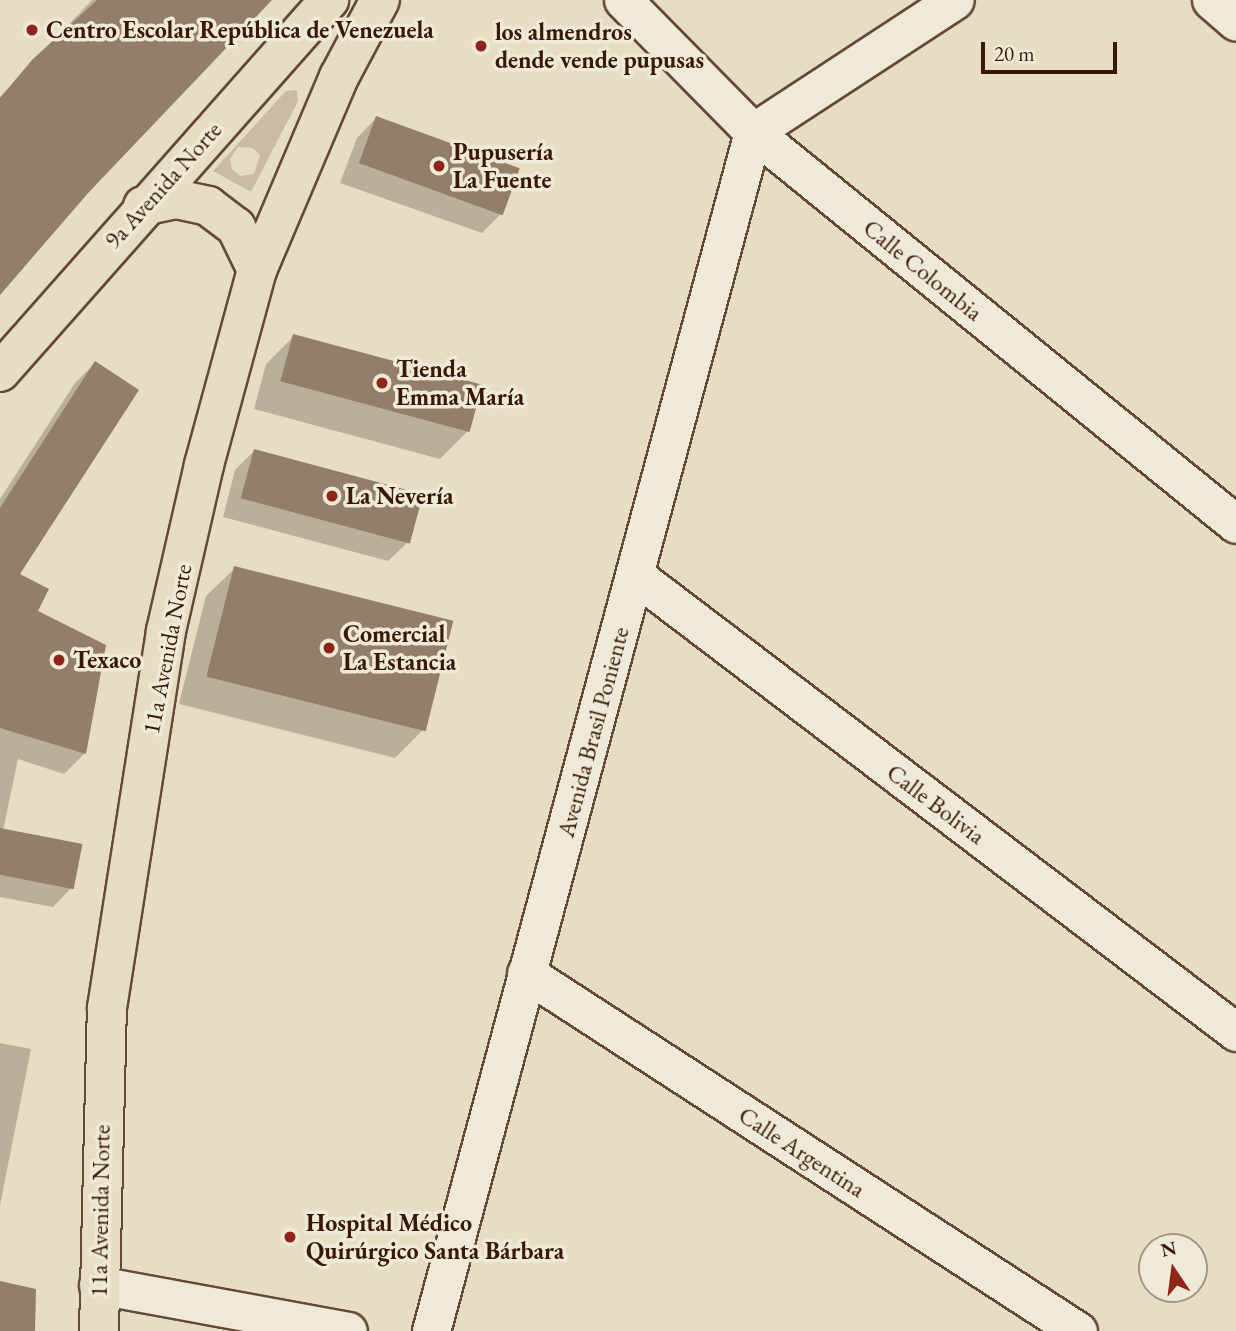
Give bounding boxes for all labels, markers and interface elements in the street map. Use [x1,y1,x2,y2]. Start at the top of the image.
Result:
place label: Centro Escolar República de Venezuela [46,16,434,44]
place label: los almendros dende vende pupusas [495,18,704,74]
marker: Centro Escolar República de Venezuela [24,22,40,38]
scale bar [984,28,1120,72]
marker: los almendros dende vende pupusas [473,38,489,54]
text: 20 m [994,40,1035,67]
street label: 9a Avenida Norte [98,116,228,254]
place label: Pupusería La Fuente [453,138,553,194]
marker: Pupusería La Fuente [431,158,447,174]
street label: Calle Colombia [858,213,988,327]
place label: Tienda Emma María [396,355,524,411]
marker: Tienda Emma María [374,375,390,391]
place label: La Nevería [346,482,454,510]
marker: La Nevería [324,488,340,504]
street label: 11a Avenida Norte [136,562,198,736]
place label: Comercial La Estancia [343,620,456,676]
street label: Avenida Brasil Poniente [551,624,635,840]
marker: Comercial La Estancia [321,640,337,656]
place label: Texaco [73,646,141,674]
marker: Texaco [51,652,67,668]
street label: Calle Bolivia [881,758,991,850]
street label: Calle Argentina [733,1100,871,1204]
street label: 11a Avenida Norte [84,1125,116,1297]
place label: Hospital Médico Quirúrgico Santa Bárbara [306,1209,564,1265]
marker: Hospital Médico Quirúrgico Santa Bárbara [280,1227,300,1247]
north arrow [1138,1233,1208,1303]
text: N [1158,1235,1179,1263]

